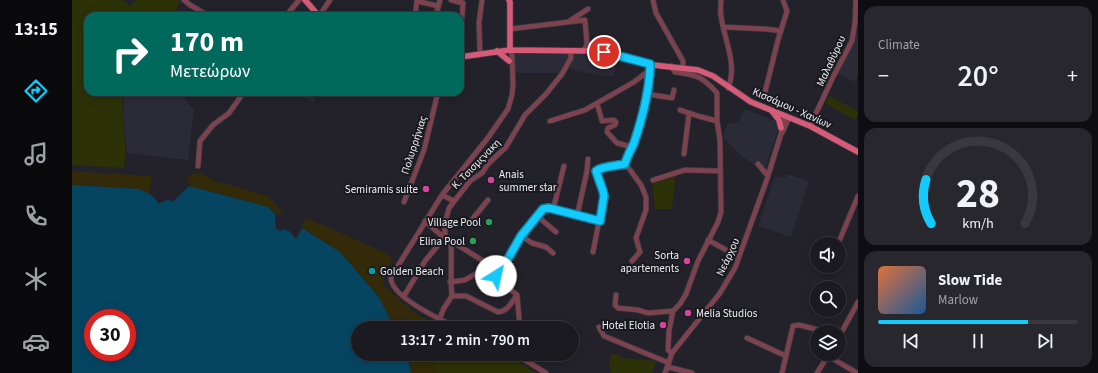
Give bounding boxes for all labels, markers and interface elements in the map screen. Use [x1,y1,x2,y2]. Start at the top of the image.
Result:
text: 13:15 [14,17,58,42]
text: 170 m [170,22,244,62]
icon: right [104,28,156,80]
street label: Μαλαθύρου [813,33,849,89]
pin [587,35,621,69]
text: Climate [878,36,920,54]
icon: arrive [593,41,615,63]
text: 20° [957,55,999,98]
text: Μετεώρων [170,59,250,84]
text: − [878,60,889,92]
text: + [1067,60,1078,92]
icon: directions [22,77,50,105]
street label: Κισσάμου - Χανίων [750,84,834,132]
street label: Πολυρρήνιας [397,114,431,176]
street label: Κ. Τσισμςνακη [448,135,504,193]
icon: music [22,140,50,168]
text: 28 [956,164,1000,224]
place label: Anais summer star [499,167,557,195]
marker: Anais summer star [486,175,496,185]
place label: Semiramis suite [345,182,419,197]
marker: Semiramis suite [421,184,431,194]
icon: phone [22,202,50,230]
text: km/h [962,213,994,234]
place label: Village Pool [428,215,481,230]
marker: Village Pool [484,217,494,227]
place label: Elina Pool [419,234,465,249]
street label: Νεάρχου [713,235,743,279]
marker: Elina Pool [468,236,478,246]
map controls [810,237,846,361]
button: sound [810,237,846,273]
place label: Sorta apartements [620,248,679,276]
position arrow [475,255,517,297]
marker: Sorta apartements [682,256,692,266]
place label: Golden Beach [380,264,444,279]
icon: climate [22,265,50,293]
marker: Golden Beach [367,266,377,276]
text: Slow Tide [938,270,1002,291]
button: search [810,281,846,317]
text: Marlow [938,291,978,309]
place label: Melia Studios [696,306,758,321]
marker: Melia Studios [683,308,693,318]
speed limit sign: 30 [84,309,136,361]
place label: Hotel Elotia [602,318,655,333]
marker: Hotel Elotia [658,320,668,330]
button: layers [810,325,846,361]
icon: car [22,328,50,356]
text: 13:17 · 2 min · 790 m [400,330,530,351]
icon: previous [900,330,922,352]
icon: pause [967,330,989,352]
icon: next [1034,330,1056,352]

